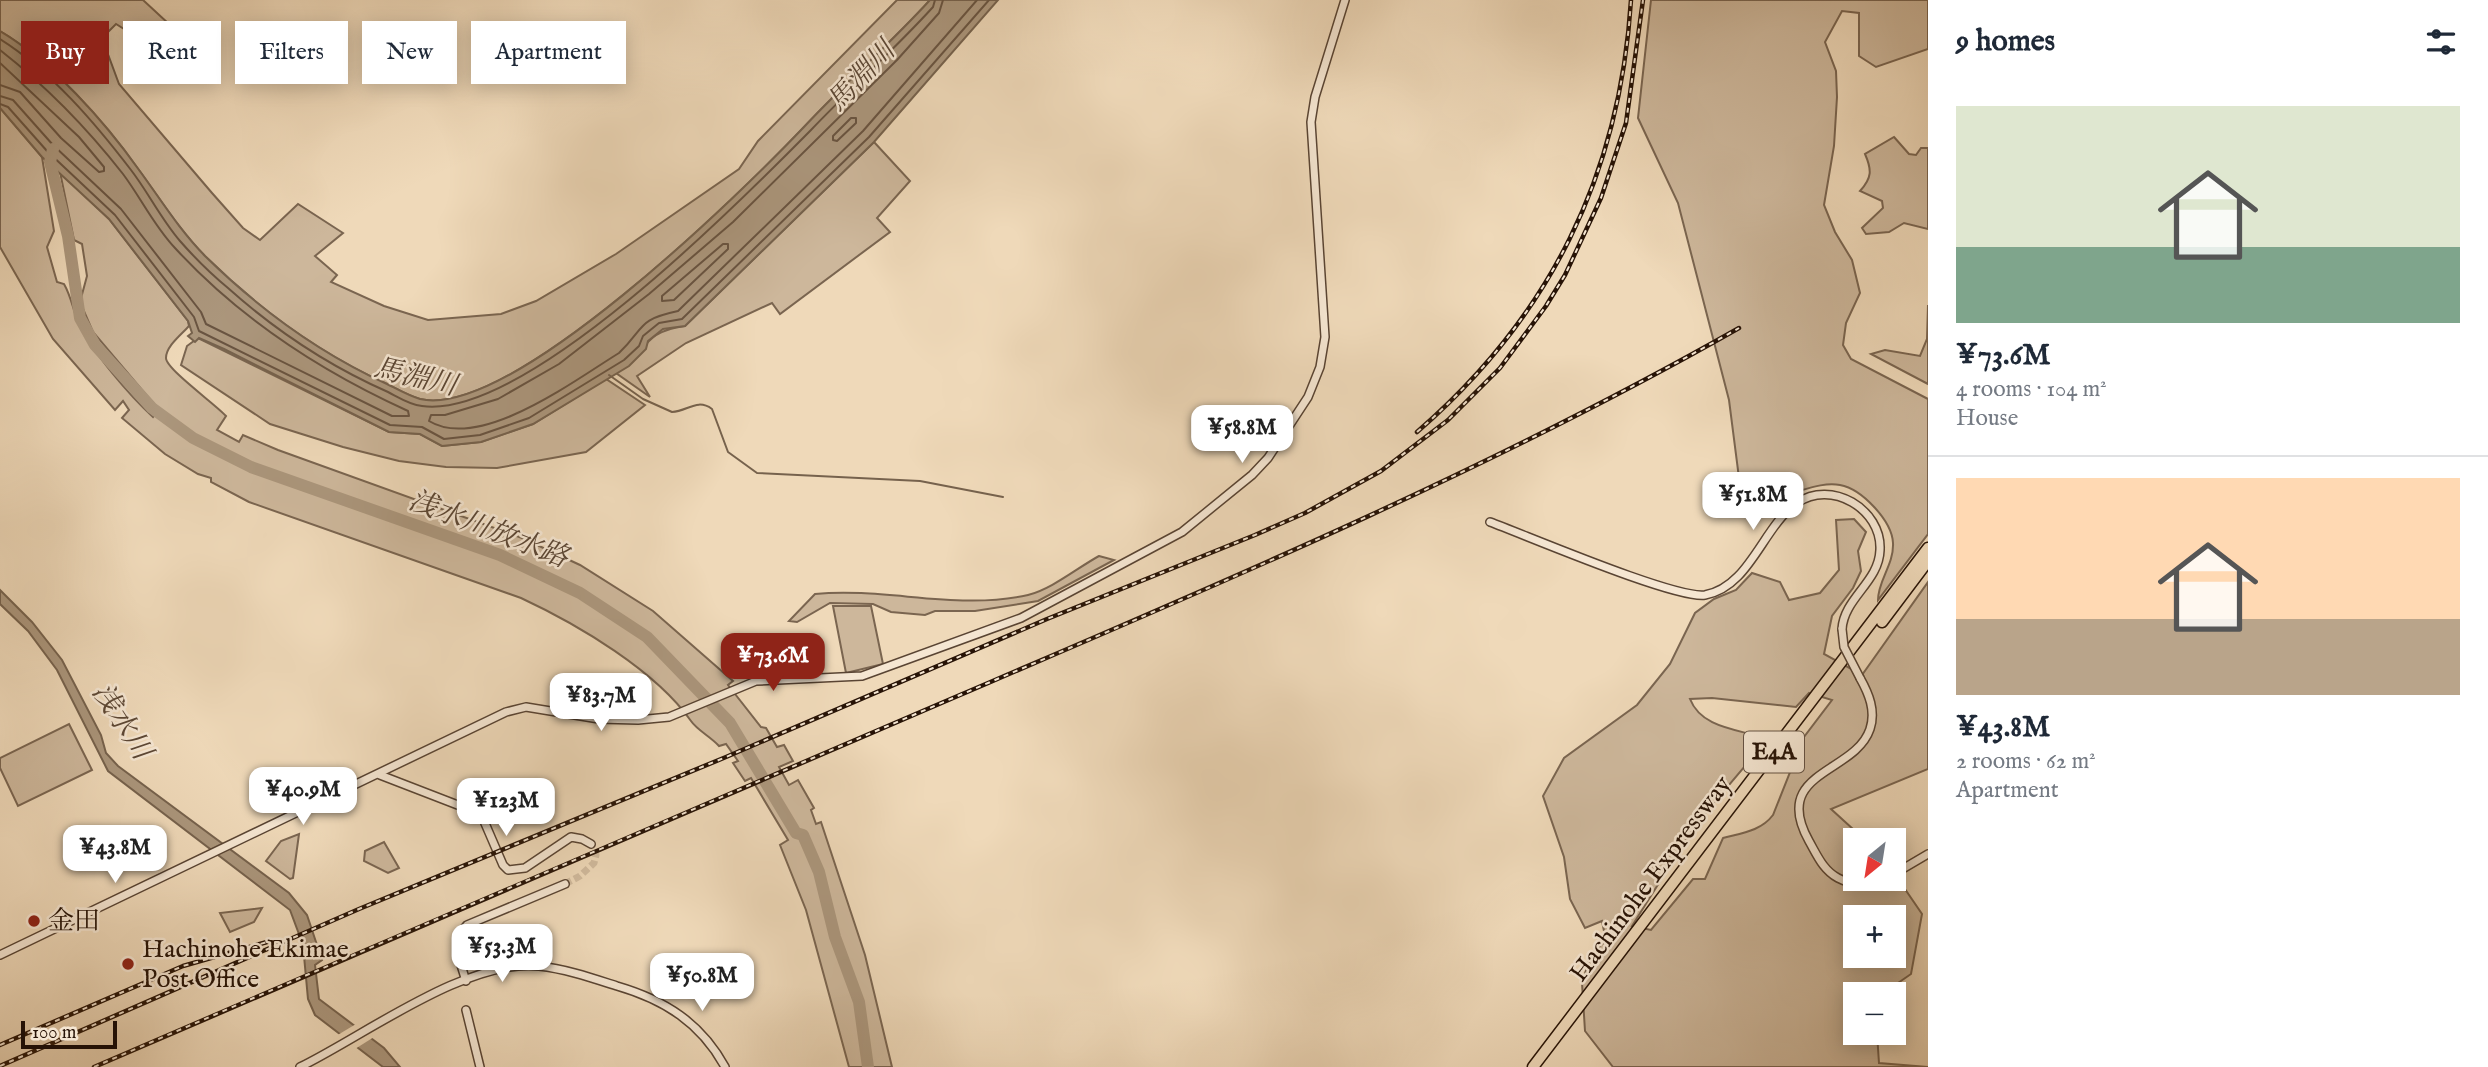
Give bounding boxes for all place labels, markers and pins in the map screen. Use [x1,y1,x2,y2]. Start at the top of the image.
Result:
pin: ¥58.8M [1185,406,1299,465]
pin: ¥51.8M [1696,472,1810,532]
pin: ¥73.6M [716,634,830,693]
pin: ¥83.7M [544,674,658,733]
pin: ¥40.9M [246,768,360,827]
pin: ¥123M [457,778,555,838]
pin: ¥43.8M [58,826,172,885]
place label: 金田 [48,905,100,938]
marker: 金田 [26,913,42,929]
pin: ¥53.3M [445,925,559,984]
place label: Hachinohe Ekimae Post Office [142,933,349,996]
pin: ¥50.8M [645,954,759,1013]
marker: Hachinohe Ekimae Post Office [120,956,136,972]

